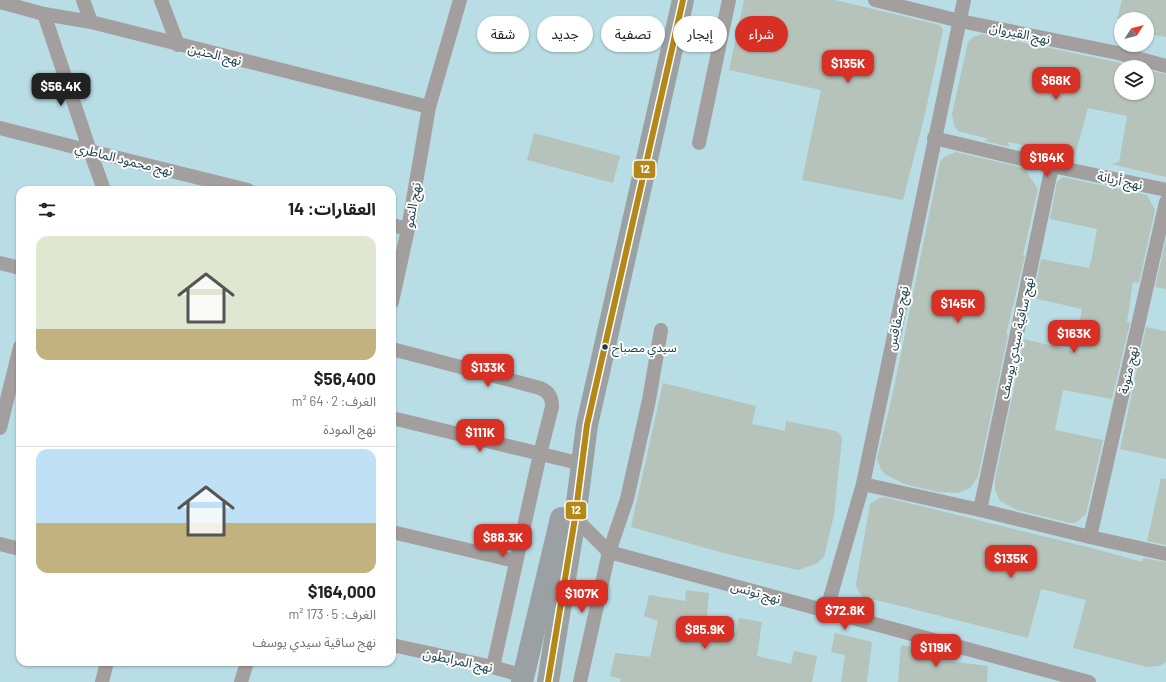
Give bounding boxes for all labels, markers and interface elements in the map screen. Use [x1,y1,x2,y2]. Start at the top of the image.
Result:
north arrow [1114,12,1154,52]
map controls [1114,12,1154,100]
chip: شقة [477,16,529,52]
chip: جديد [537,16,593,52]
chip: تصفية [601,16,665,52]
chip: إيجار [673,16,727,52]
chip: شراء [735,16,788,52]
street label: نهج القيروان [987,19,1052,50]
street label: نهج الحنين [186,40,243,71]
pin: $135K [820,50,876,84]
text: $135K [831,55,865,71]
button: layers [1114,60,1154,100]
pin: $68K [1032,67,1080,101]
text: $68K [1041,72,1071,88]
pin: $56.4K [28,73,94,107]
text: $56.4K [41,78,81,94]
street label: نهج محمود الماطري [73,139,175,182]
pin: $164K [1019,144,1075,178]
text: $164K [1029,149,1065,165]
line badge: 12 [633,160,656,179]
text: 12 [640,162,650,175]
street label: نهج أريانة [1095,167,1144,196]
street label: نهج النمو [400,181,427,229]
text: العقارات: 14 [288,198,376,218]
icon: filters [36,199,58,221]
icon: home [170,262,242,334]
street label: نهج ساقية سيدي يوسف [995,276,1040,401]
street label: نهج صفاقس [882,284,915,352]
pin: $145K [930,290,986,324]
text: $145K [940,295,976,311]
pin: $163K [1046,320,1102,354]
text: $163K [1057,325,1091,341]
place label: سيدي مصباح [612,340,677,358]
marker: سيدي مصباح [600,342,610,352]
street label: نهج منوبة [1115,345,1144,396]
pin: $133K [460,354,516,388]
text: $133K [471,359,505,375]
text: $56,400 [314,368,376,388]
text: الغرف: 2 · 64 m² [292,393,376,409]
pin: $111K [452,419,508,453]
text: نهج المودة [323,421,376,437]
text: $111K [465,424,495,440]
icon: home [170,475,242,547]
line badge: 12 [565,501,587,520]
text: 12 [571,503,581,516]
pin: $88.3K [470,524,536,558]
text: $88.3K [483,529,523,545]
pin: $135K [983,545,1039,579]
text: $135K [994,550,1028,566]
street label: نهج تونس [728,577,783,610]
pin: $107K [554,580,610,614]
text: $164,000 [308,581,376,601]
text: $107K [565,585,599,601]
pin: $72.8K [812,597,878,631]
text: $72.8K [825,602,865,618]
text: الغرف: 5 · 173 m² [289,606,376,622]
pin: $85.9K [672,616,738,650]
text: $85.9K [685,621,725,637]
text: نهج ساقية سيدي يوسف [252,634,376,650]
pin: $119K [908,634,964,668]
text: $119K [920,639,952,655]
street label: نهج المرابطون [421,645,494,678]

